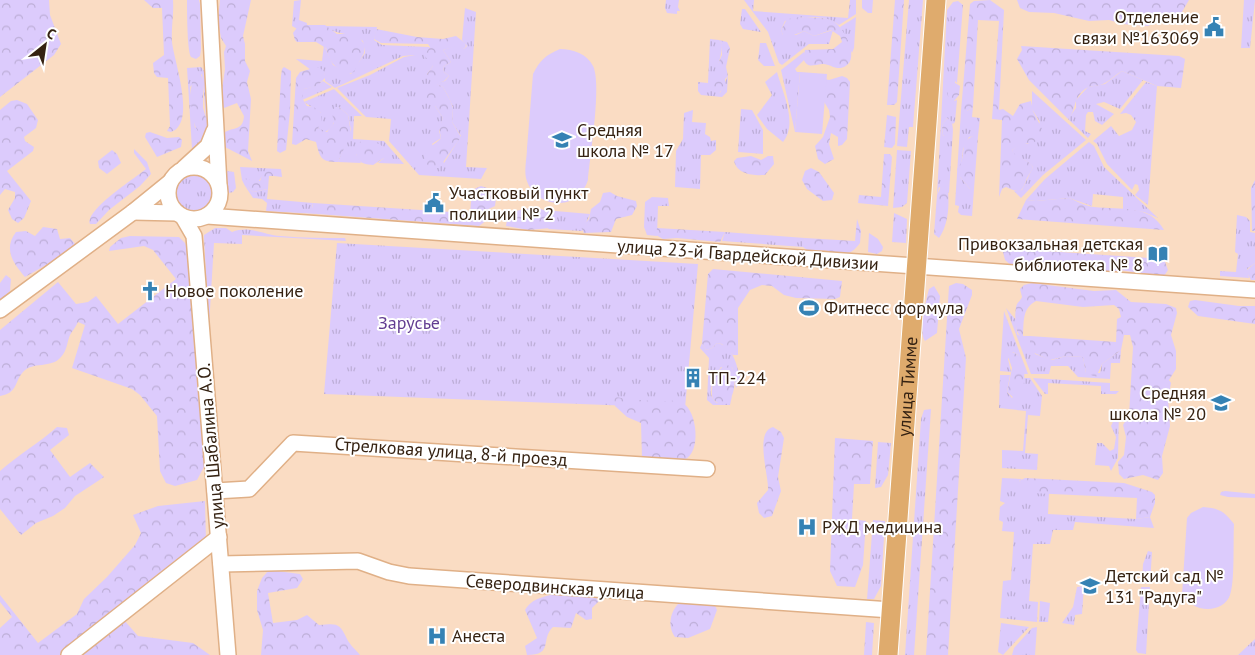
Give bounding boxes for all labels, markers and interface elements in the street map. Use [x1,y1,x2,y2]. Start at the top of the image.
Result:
place label: Отделение связи №163069 [1074,5,1199,49]
public building icon: Отделение связи №163069 [1203,16,1225,38]
north arrow [20,20,70,70]
text: С [44,24,60,44]
place label: Средняя школа № 17 [577,118,674,162]
school or university icon: Средняя школа № 17 [551,129,573,151]
place label: Участковый пункт полиции № 2 [449,181,589,225]
public building icon: Участковый пункт полиции № 2 [423,192,445,214]
place label: Привокзальная детская библиотека № 8 [958,232,1143,276]
street label: улица 23-й Гвардейской Дивизии [616,234,880,275]
library icon: Привокзальная детская библиотека № 8 [1147,243,1169,265]
place label: Новое поколение [165,279,303,302]
church icon: Новое поколение [139,280,161,302]
place label: Фитнесс формула [824,296,964,319]
sports icon: Фитнесс формула [798,297,820,319]
park label: Зарусье [378,311,440,334]
street label: улица Тимме [892,336,922,438]
street label: улица Шабалина А.О. [192,362,229,530]
place label: ТП-224 [708,366,766,389]
building icon: ТП-224 [682,367,704,389]
place label: Средняя школа № 20 [1109,381,1206,425]
school or university icon: Средняя школа № 20 [1210,392,1232,414]
street label: Стрелковая улица, 8-й проезд [334,432,568,471]
place label: РЖД медицина [822,515,942,538]
hospital icon: РЖД медицина [796,516,818,538]
place label: Детский сад № 131 "Радуга" [1105,564,1224,608]
street label: Северодвинская улица [465,569,645,604]
school or university icon: Детский сад № 131 "Радуга" [1079,575,1101,597]
place label: Анеста [452,624,505,647]
hospital icon: Анеста [426,625,448,647]

